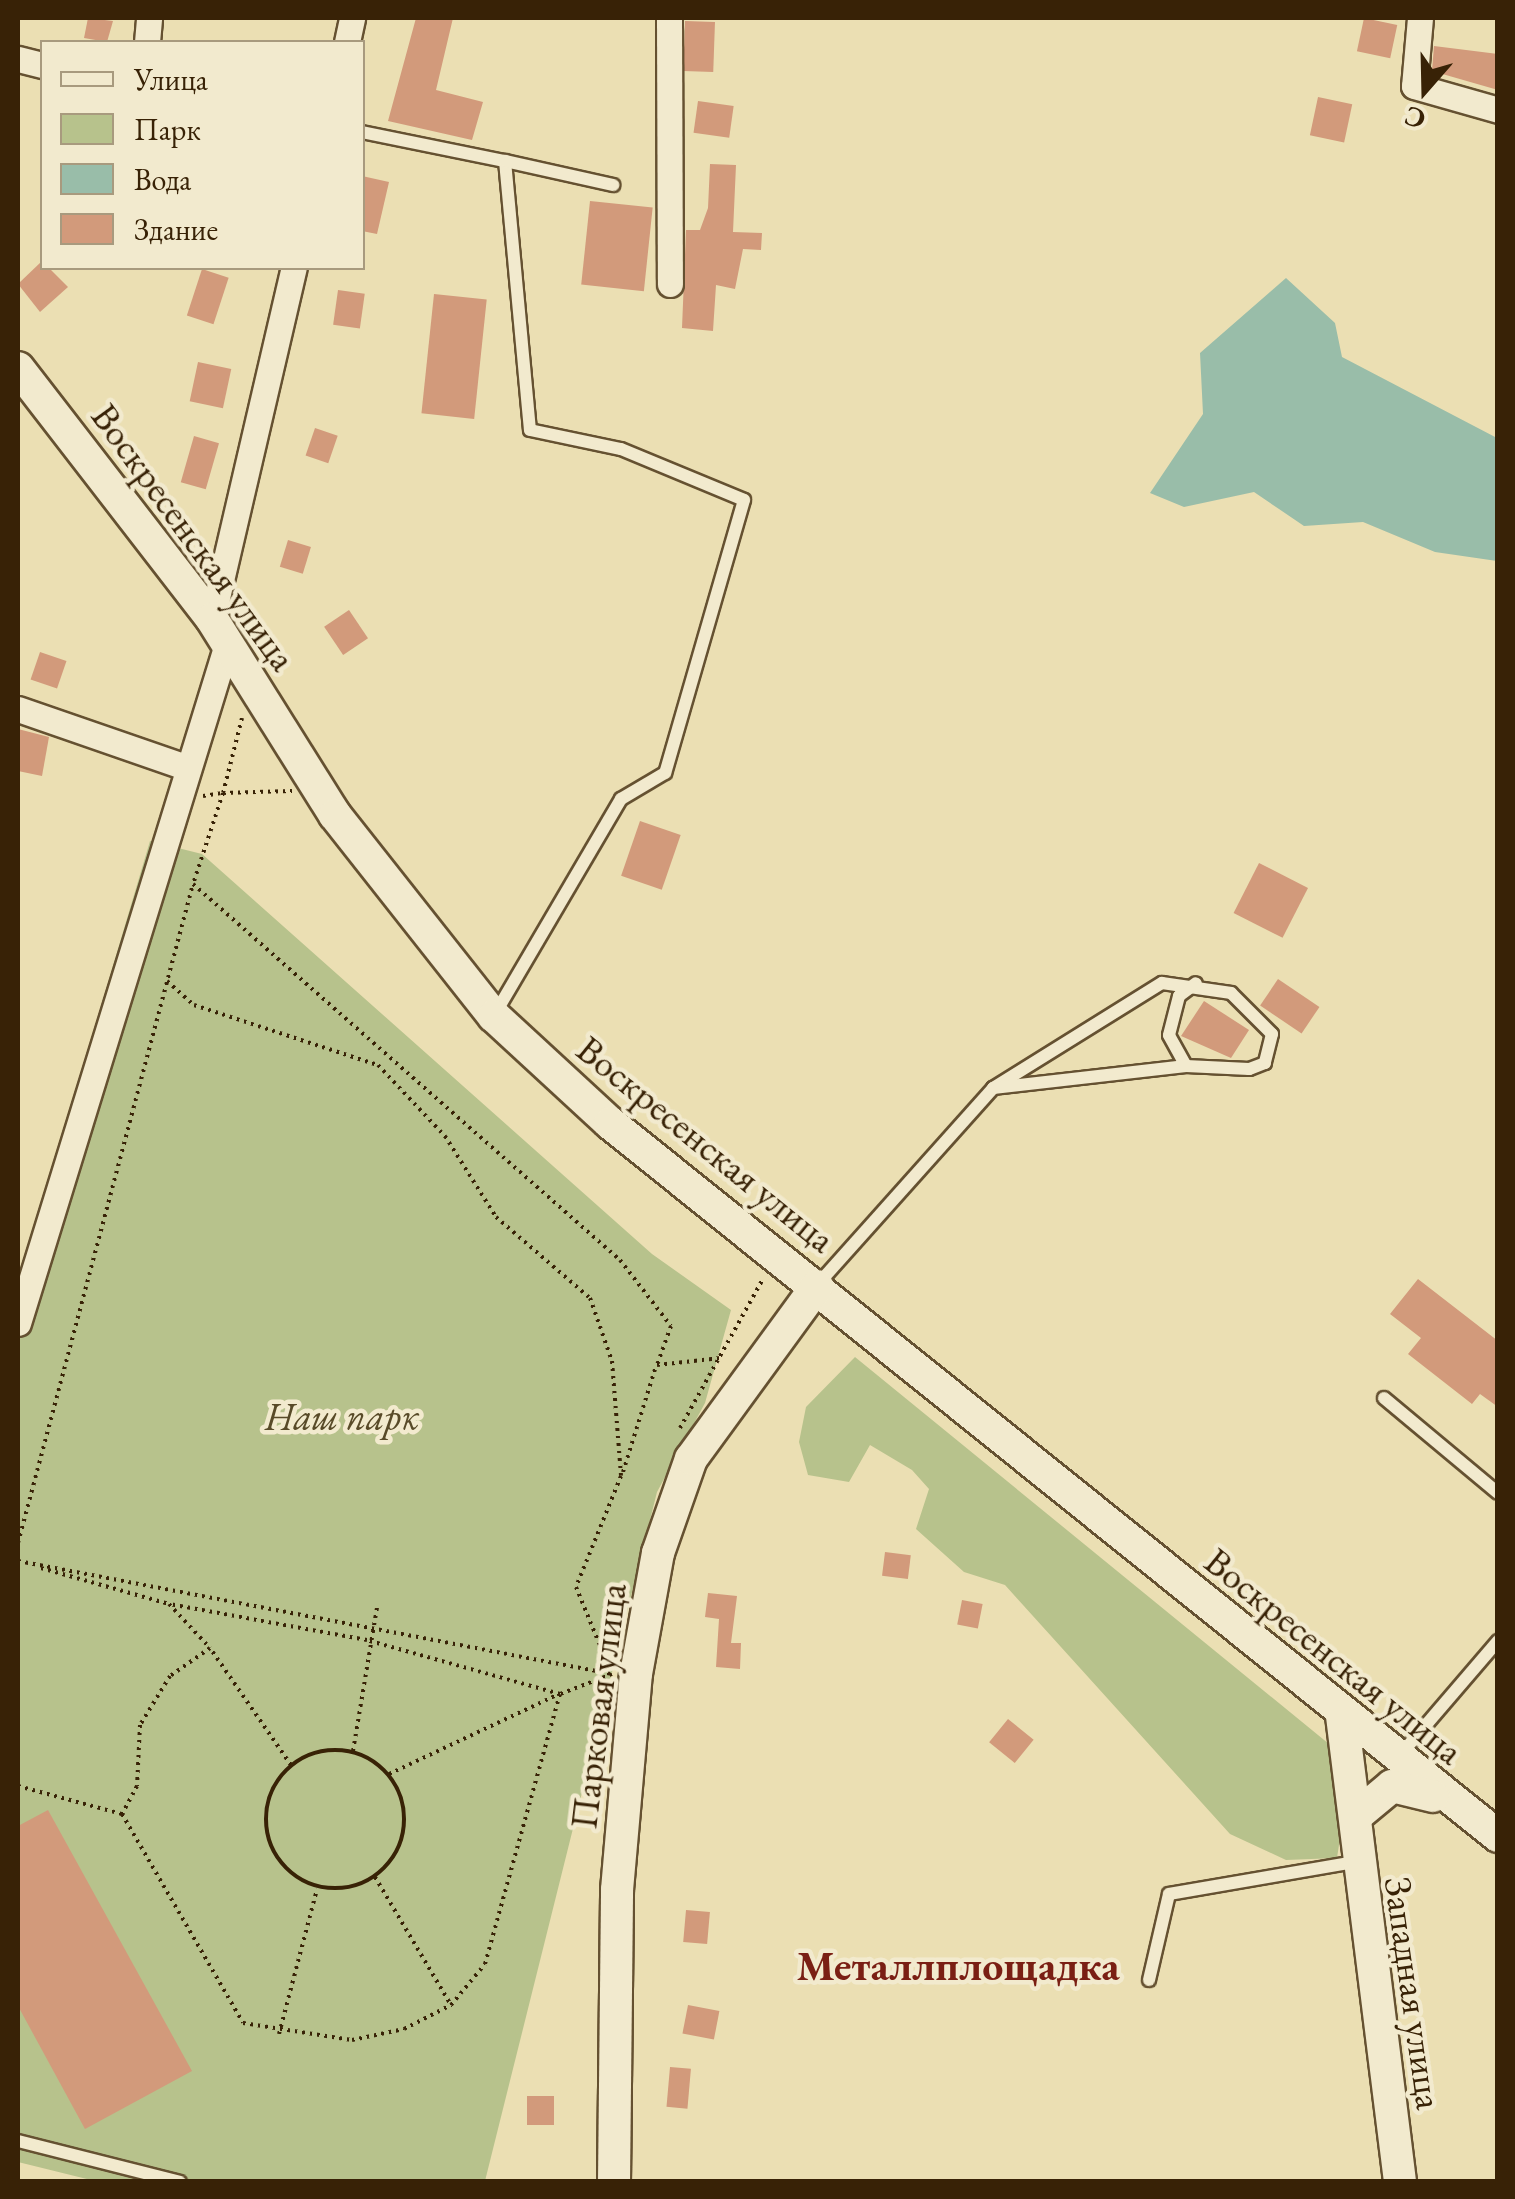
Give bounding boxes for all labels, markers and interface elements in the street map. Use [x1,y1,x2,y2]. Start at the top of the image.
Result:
legend [40,40,365,270]
north arrow [1375,40,1475,140]
text: Улица [134,60,208,99]
text: С [1399,98,1430,139]
text: Парк [134,110,201,149]
text: Вода [134,160,191,199]
text: Здание [134,210,218,249]
street label: Воскресенская улица [82,395,306,679]
street label: Воскресенская улица [568,1026,844,1262]
park label: Наш парк [265,1393,419,1439]
street label: Воскресенская улица [1196,1538,1472,1774]
street label: Парковая улица [560,1581,636,1831]
street label: Западная улица [1375,1874,1453,2112]
district label: Металлплощадка [796,1941,1120,1991]

